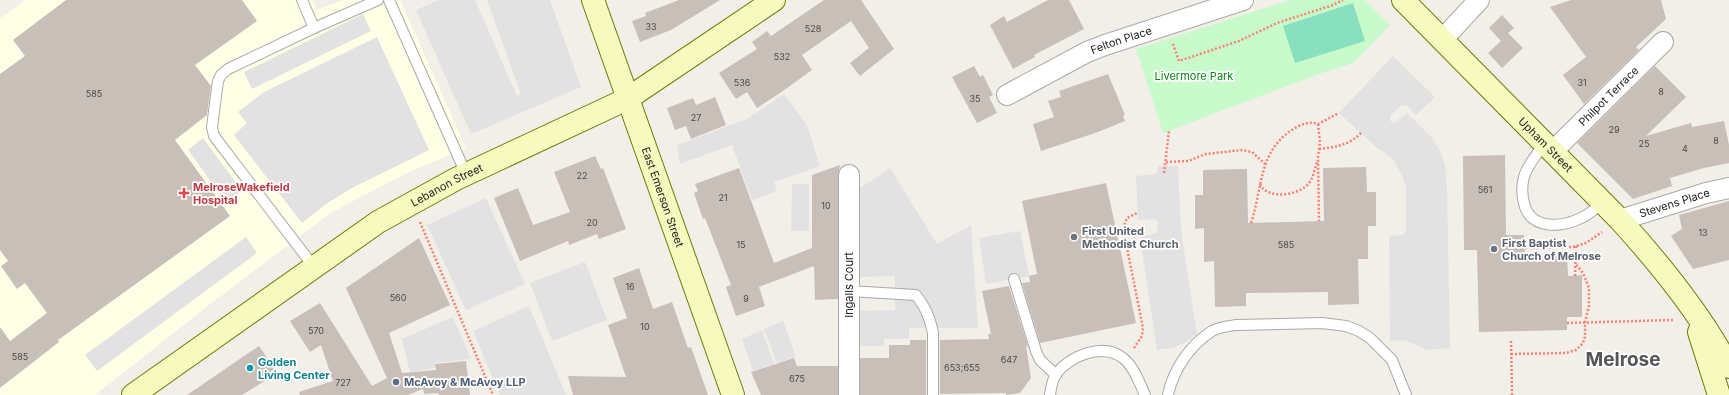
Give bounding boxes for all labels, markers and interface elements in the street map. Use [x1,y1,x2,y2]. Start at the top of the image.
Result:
house number: 33 [645,21,657,32]
house number: 528 [805,23,822,34]
street label: Felton Place [1089,23,1153,57]
house number: 532 [774,51,790,62]
street label: Philpot Terrace [1575,63,1641,129]
park label: Livermore Park [1155,69,1233,83]
house number: 536 [734,77,751,88]
house number: 31 [1577,77,1587,88]
house number: 8 [1658,86,1664,97]
house number: 585 [86,88,102,99]
house number: 35 [969,93,981,104]
house number: 27 [691,112,701,123]
street label: Upham Street [1515,114,1576,175]
house number: 29 [1608,124,1620,135]
house number: 8 [1713,135,1719,146]
house number: 25 [1639,138,1649,149]
house number: 4 [1682,143,1688,154]
street label: East Emerson Street [639,145,687,249]
street label: Lebanon Street [408,160,485,210]
house number: 22 [577,170,587,181]
place label: MelroseWakefield Hospital [193,180,290,207]
house number: 561 [1478,184,1492,195]
street label: Stevens Place [1637,185,1711,221]
marker: MelroseWakefield Hospital [178,187,190,199]
house number: 21 [718,192,728,203]
house number: 10 [821,200,831,211]
house number: 20 [586,217,598,228]
place label: First United Methodist Church [1082,224,1179,251]
house number: 13 [1698,227,1708,238]
marker: First United Methodist Church [1069,232,1079,242]
place label: First Baptist Church of Melrose [1502,236,1602,263]
house number: 15 [736,239,746,250]
house number: 585 [1278,239,1294,250]
marker: First Baptist Church of Melrose [1489,244,1499,254]
street label: Ingalls Court [842,252,856,318]
house number: 16 [625,281,635,292]
house number: 560 [390,292,407,303]
house number: 9 [743,293,749,304]
house number: 10 [640,321,650,332]
house number: 570 [308,325,324,336]
district label: Melrose [1585,348,1661,371]
house number: 585 [12,351,28,362]
house number: 647 [1001,354,1017,365]
place label: Golden Living Center [258,355,330,382]
house number: 653;655 [944,362,980,373]
marker: Golden Living Center [245,363,255,373]
house number: 675 [789,373,805,384]
place label: McAvoy & McAvoy LLP [404,375,526,389]
house number: 727 [335,377,351,388]
marker: McAvoy & McAvoy LLP [391,377,401,387]

